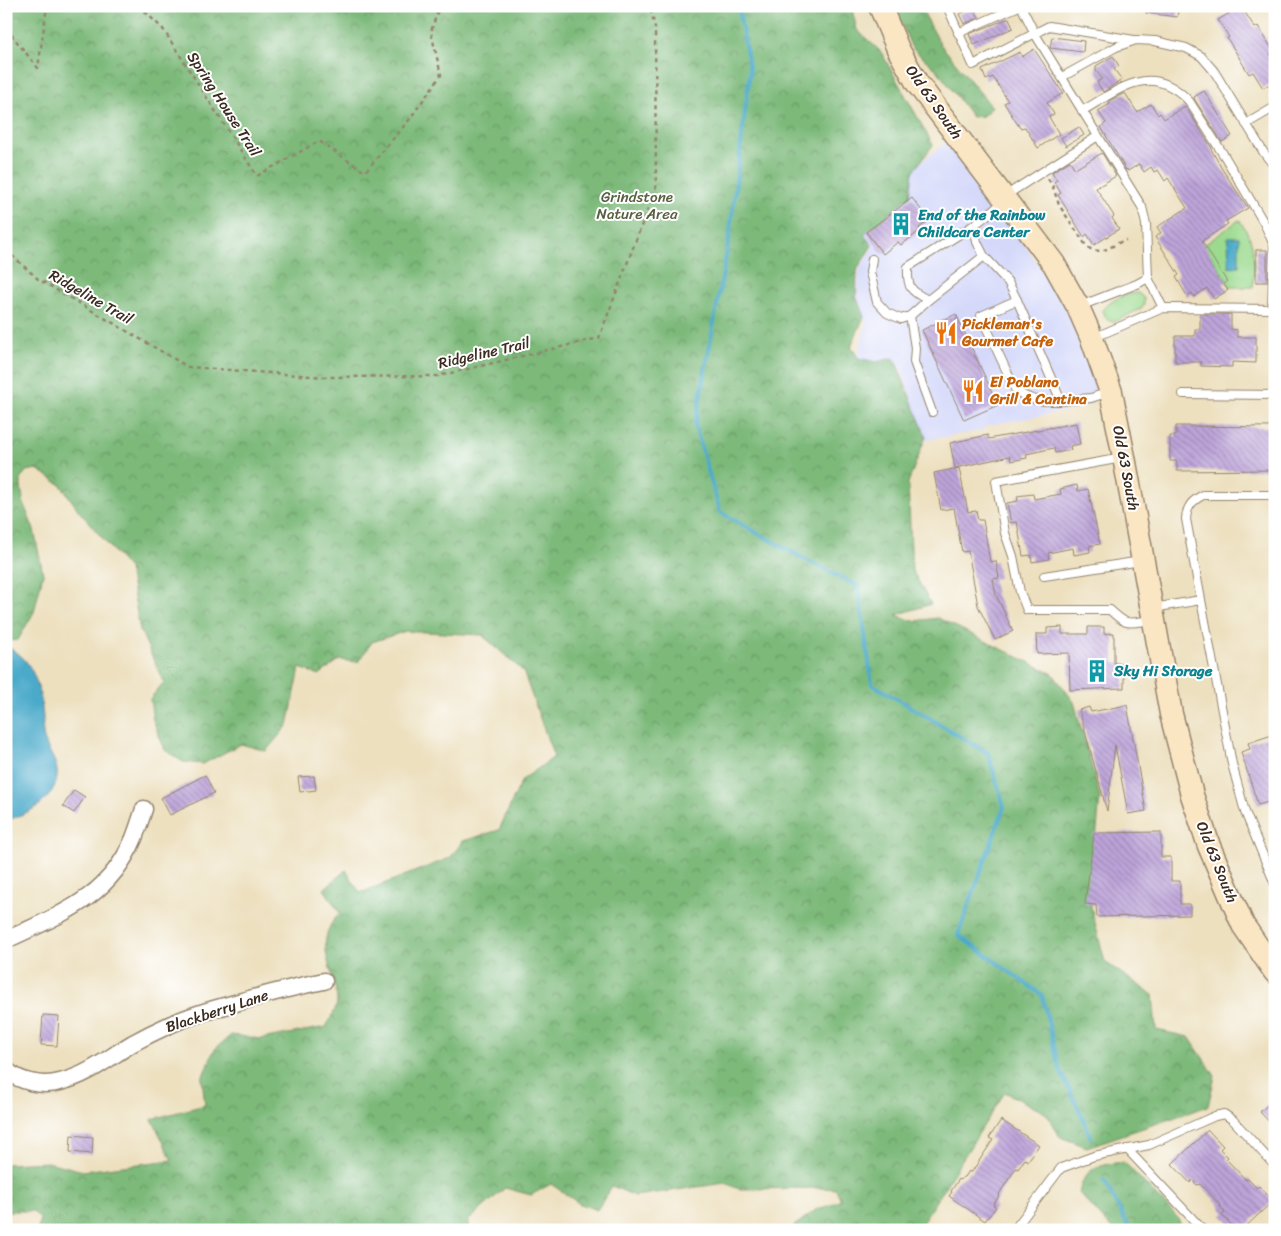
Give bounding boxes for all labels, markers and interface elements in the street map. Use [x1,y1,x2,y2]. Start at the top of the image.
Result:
street label: Spring House Trail [180,46,268,163]
street label: Old 63 South [899,59,969,145]
park label: Grindstone Nature Area [596,184,678,227]
place label: End of the Rainbow Childcare Center [917,202,1046,245]
building icon: End of the Rainbow Childcare Center [888,211,914,237]
street label: Ridgeline Trail [44,262,139,332]
place label: Pickleman's Gourmet Cafe [961,311,1053,354]
restaurant icon: Pickleman's Gourmet Cafe [933,320,959,346]
street label: Ridgeline Trail [435,330,533,376]
place label: El Poblano Grill & Cantina [989,369,1087,412]
restaurant icon: El Poblano Grill & Cantina [960,378,986,404]
street label: Old 63 South [1105,423,1147,513]
building icon: Sky Hi Storage [1084,658,1110,684]
place label: Sky Hi Storage [1113,658,1213,684]
street label: Old 63 South [1189,817,1245,907]
street label: Blackberry Lane [162,982,272,1040]

